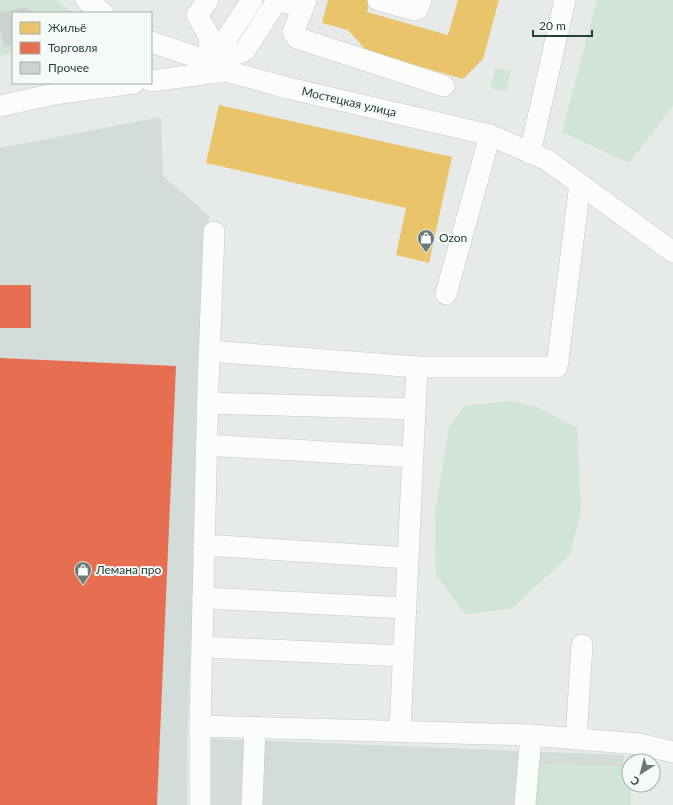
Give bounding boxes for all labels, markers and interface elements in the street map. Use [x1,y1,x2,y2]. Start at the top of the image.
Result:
legend [12,12,152,84]
scale bar [533,12,592,38]
text: 20 m [539,18,566,33]
text: Жильё [48,20,86,35]
text: Торговля [48,40,98,55]
text: Прочее [48,60,89,75]
street label: Мостецкая улица [300,83,398,120]
shop icon: Ozon [416,228,436,253]
place label: Ozon [439,230,467,245]
shop icon: Лемана про [73,560,93,585]
place label: Лемана про [95,562,162,577]
north arrow [621,753,661,793]
text: С [627,774,642,789]

